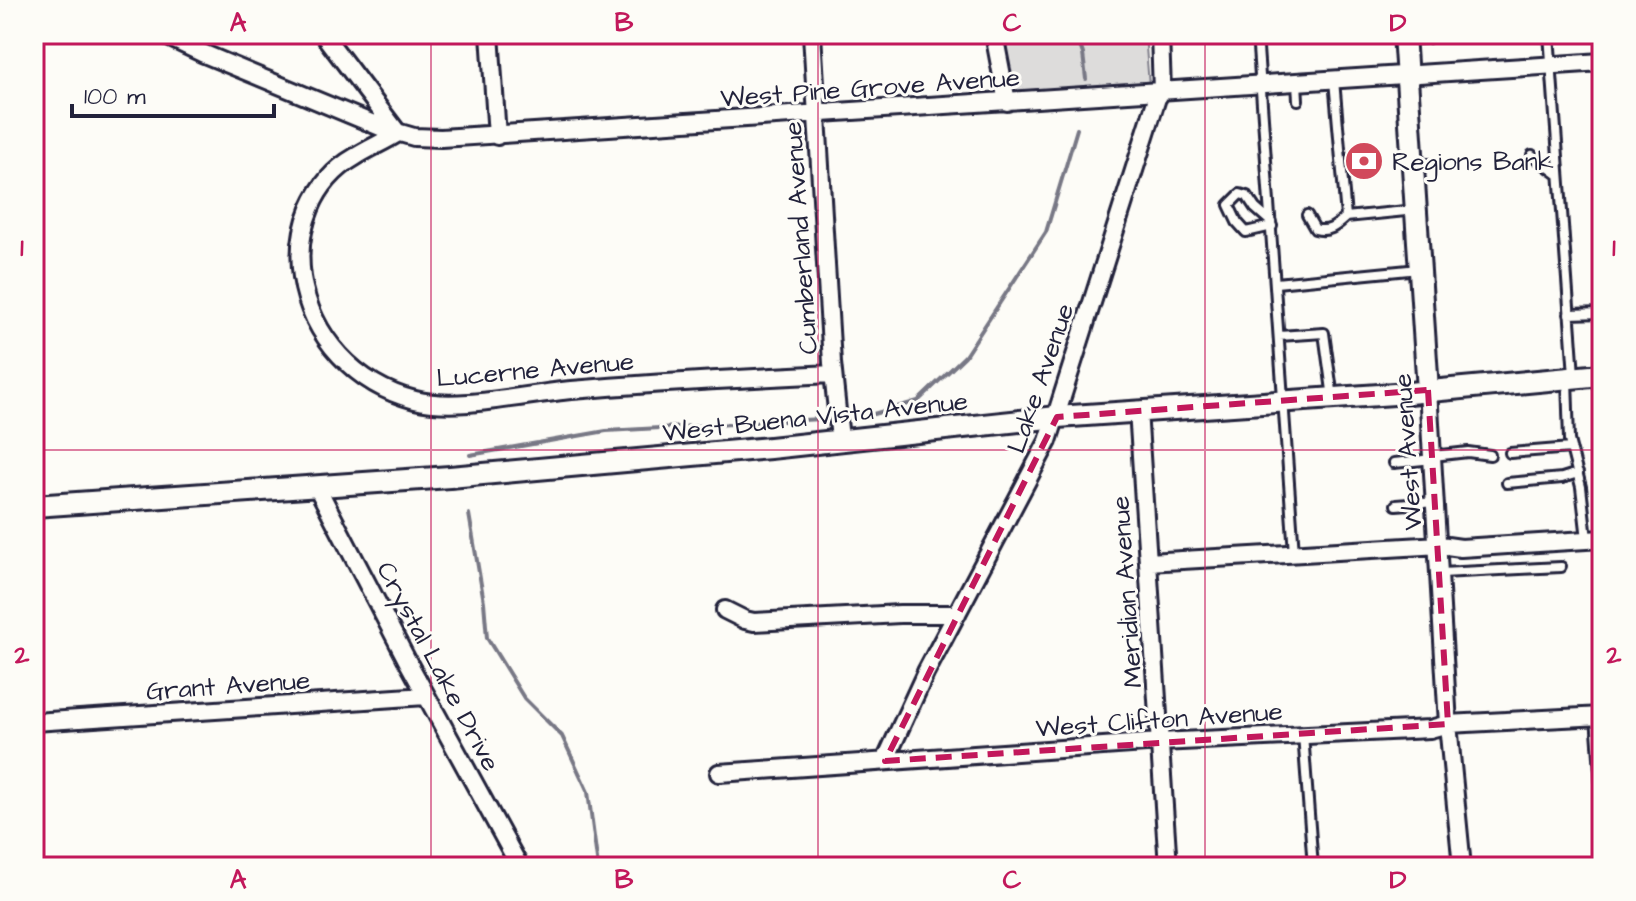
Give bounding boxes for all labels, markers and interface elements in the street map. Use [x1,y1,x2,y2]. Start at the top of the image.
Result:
text: A [230,5,247,41]
text: B [615,5,634,41]
text: C [1003,5,1022,41]
text: D [1390,5,1407,41]
street label: West Pine Grove Avenue [719,60,1021,116]
scale bar [72,68,274,118]
text: 100 m [84,80,146,114]
street label: Cumberland Avenue [775,120,827,356]
bank icon: Regions Bank [1343,140,1385,182]
place label: Regions Bank [1392,144,1554,182]
text: 1 [20,230,24,266]
text: 1 [1612,230,1616,266]
street label: Lake Avenue [999,299,1083,458]
street label: Lucerne Avenue [435,343,635,397]
street label: West Avenue [1385,372,1431,531]
street label: West Buena Vista Avenue [661,383,970,451]
street label: Meridian Avenue [1102,495,1152,689]
street label: Crystal Lake Drive [366,555,509,779]
text: 2 [14,637,30,673]
text: 2 [1606,637,1622,673]
street label: Grant Avenue [145,662,311,710]
street label: West Clifton Avenue [1034,693,1284,747]
text: A [230,862,247,898]
text: B [615,862,634,898]
text: C [1003,862,1022,898]
text: D [1390,862,1407,898]

